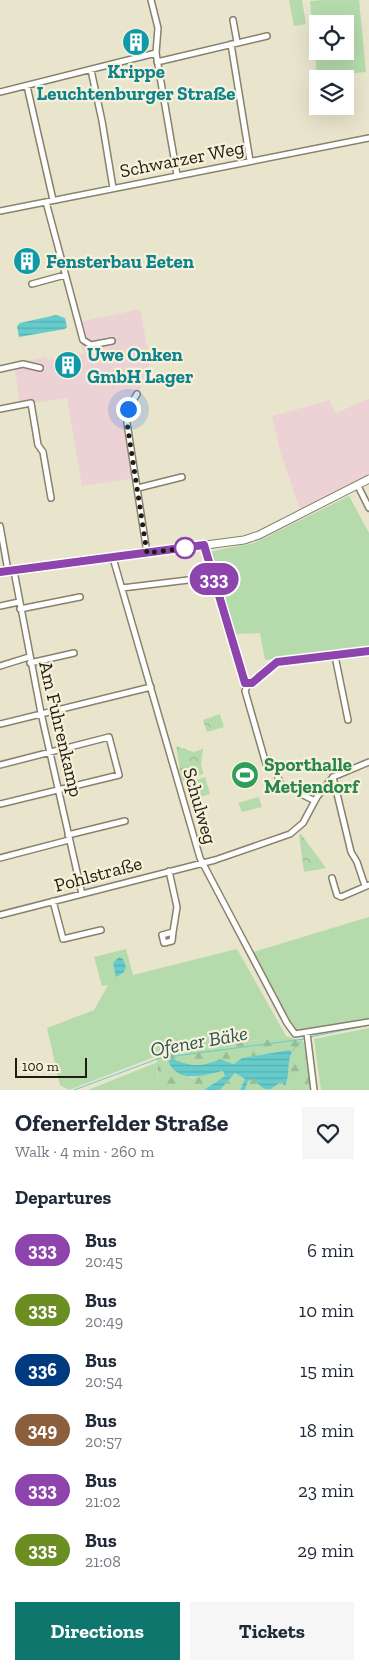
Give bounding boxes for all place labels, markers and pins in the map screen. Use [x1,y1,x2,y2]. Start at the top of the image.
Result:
building icon: Krippe Leuchtenburger Straße [121,27,151,57]
place label: Krippe Leuchtenburger Straße [37,60,235,105]
building icon: Fensterbau Eeten [12,246,42,276]
place label: Fensterbau Eeten [46,250,195,273]
place label: Uwe Onken GmbH Lager [87,343,194,388]
building icon: Uwe Onken GmbH Lager [53,350,83,380]
unlabelled marker [174,537,196,559]
place label: Sporthalle Metjendorf [264,753,361,798]
sports icon: Sporthalle Metjendorf [230,760,260,790]

